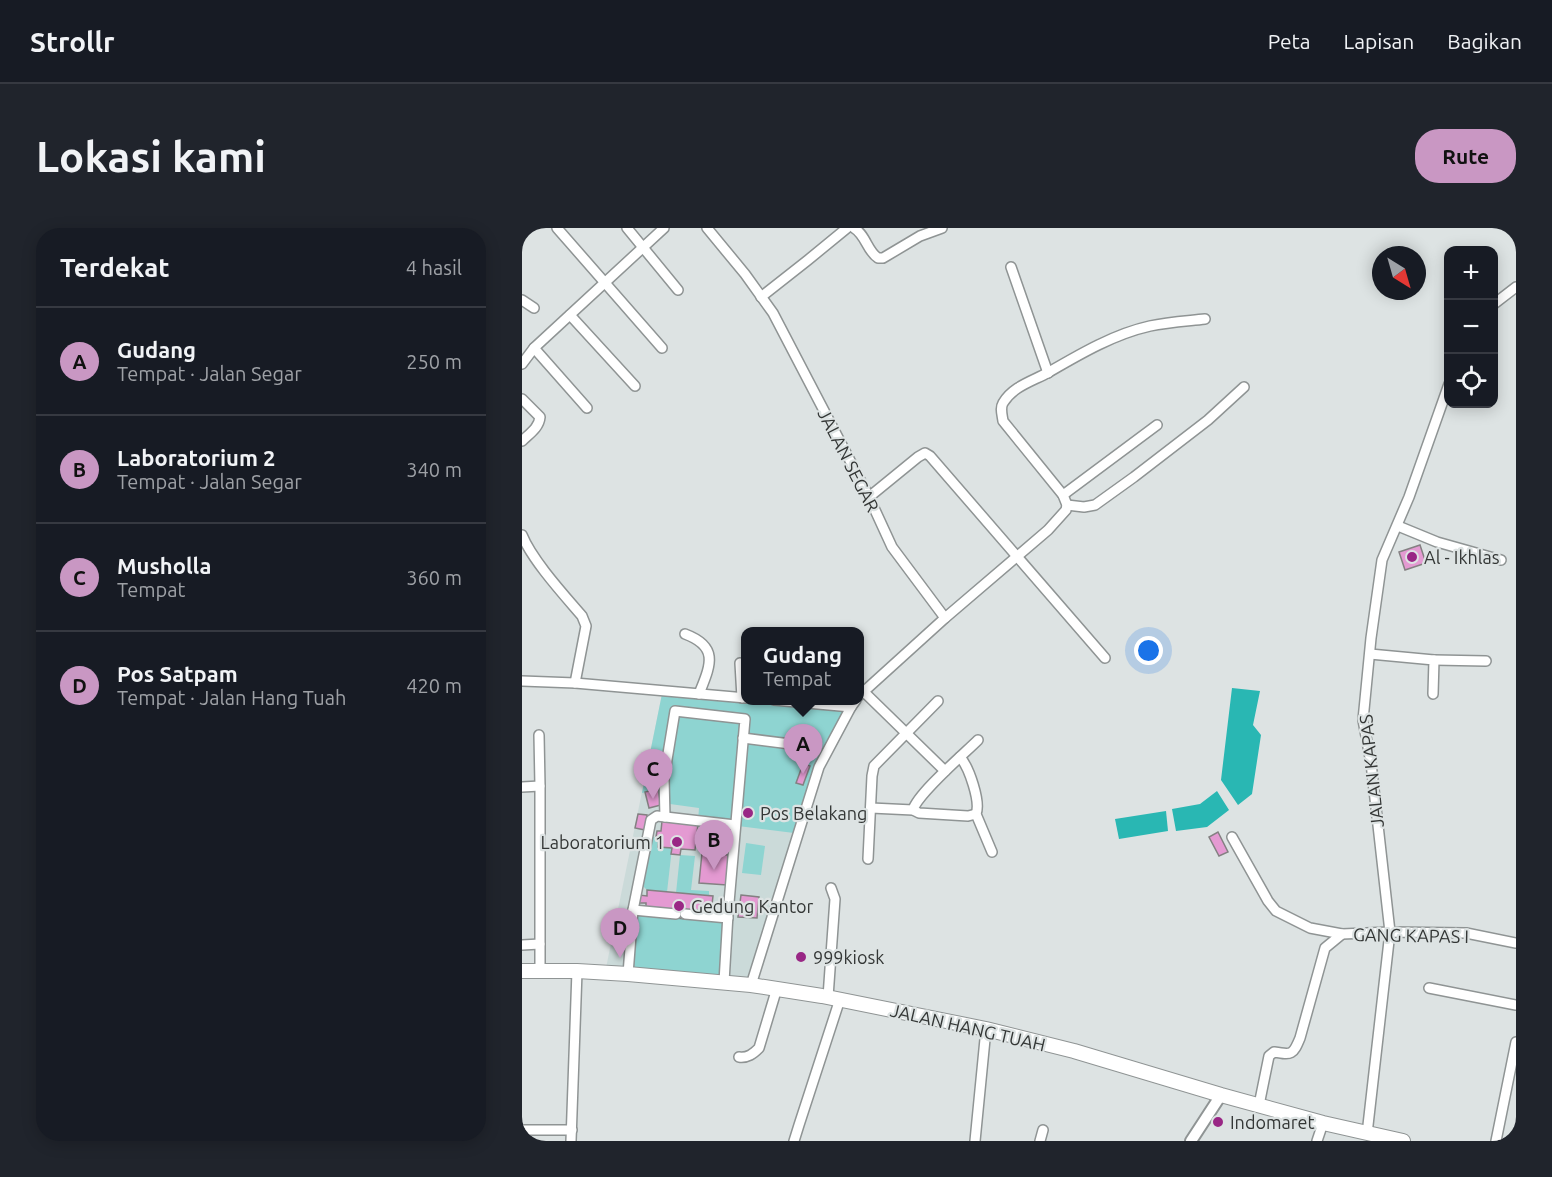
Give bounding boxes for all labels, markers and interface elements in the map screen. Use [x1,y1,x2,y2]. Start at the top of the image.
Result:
text: Strollr [30,26,115,57]
text: Peta [1268,29,1311,53]
text: Lapisan [1344,29,1414,53]
text: Bagikan [1447,29,1522,53]
button: Rute [1415,129,1516,183]
text: Lokasi kami [36,133,266,180]
north arrow [1372,246,1426,300]
map controls [1444,246,1498,408]
button: + [1444,246,1498,300]
text: Terdekat [60,253,170,282]
text: 4 hasil [406,256,462,279]
button: − [1444,300,1498,354]
text: Gudang [117,337,196,362]
text: A [72,350,87,373]
text: 250 m [406,350,462,373]
button: locate [1444,354,1498,408]
text: Tempat · Jalan Segar [117,362,302,385]
street label: JALAN SEGAR [814,405,884,515]
text: Laboratorium 2 [117,445,276,470]
text: B [73,458,86,481]
text: 340 m [406,458,462,481]
text: Tempat · Jalan Segar [117,470,302,493]
place label: Al - Ikhlas [1424,547,1500,567]
marker: Al - Ikhlas [1405,550,1419,564]
text: Musholla [117,553,212,578]
text: C [73,566,86,589]
text: 360 m [406,566,462,589]
text: Tempat [117,578,185,601]
popup [741,627,864,705]
your location [1134,636,1163,665]
text: Gudang [763,642,842,667]
text: Pos Satpam [117,661,238,686]
text: Tempat [763,667,831,690]
text: D [72,674,87,697]
text: 420 m [406,674,462,697]
text: Tempat · Jalan Hang Tuah [117,686,346,709]
street label: JALAN KAPAS [1355,713,1387,829]
pin: A [784,724,822,774]
pin: C [634,750,672,799]
place label: Pos Belakang [760,803,867,823]
marker: Pos Belakang [741,806,755,820]
pin: B [694,820,734,870]
place label: Laboratorium 1 [541,832,665,852]
marker: Laboratorium 1 [670,835,684,849]
place label: Gedung Kantor [691,896,813,916]
marker: Gedung Kantor [672,899,686,913]
pin: D [600,908,640,958]
street label: GANG KAPAS I [1353,924,1469,946]
place label: 999kiosk [813,947,884,967]
marker: 999kiosk [794,950,808,964]
street label: JALAN HANG TUAH [889,999,1047,1055]
place label: Indomaret [1230,1112,1315,1132]
marker: Indomaret [1211,1115,1225,1129]

